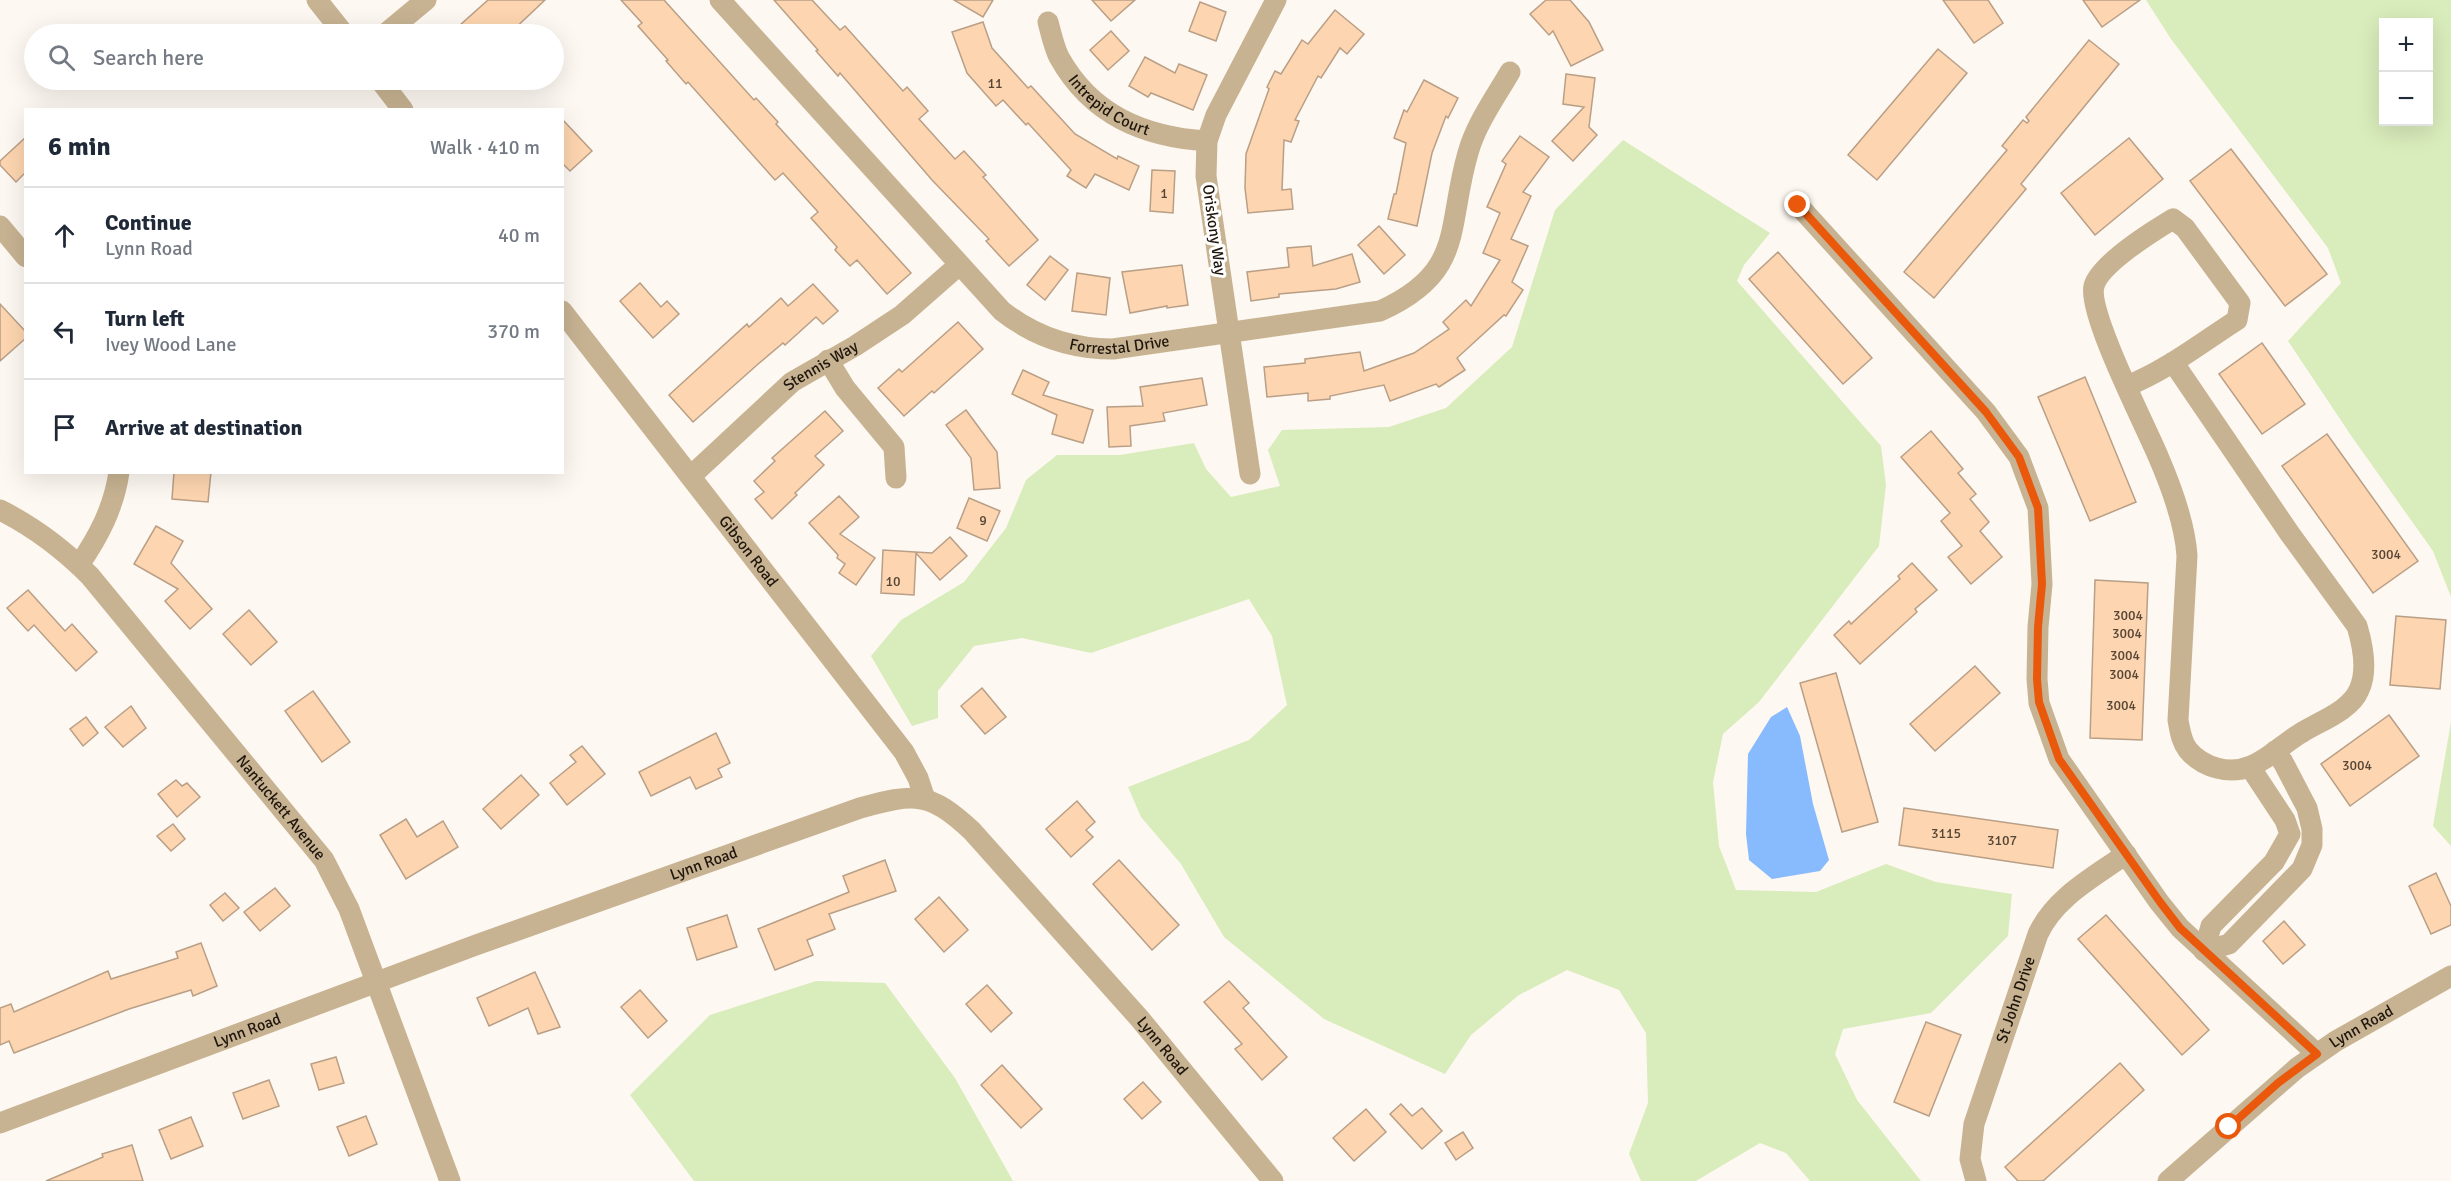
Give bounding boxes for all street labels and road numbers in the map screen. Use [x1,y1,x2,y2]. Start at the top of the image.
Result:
street label: Intrepid Court [1064,70,1152,140]
street label: Oriskony Way [1198,183,1230,277]
street label: Forrestal Drive [1068,331,1171,359]
street label: Stennis Way [779,336,862,395]
street label: Gibson Road [714,512,782,591]
street label: Nantuckett Avenue [232,751,330,864]
street label: Lynn Road [667,843,740,885]
street label: St John Drive [1992,954,2040,1046]
street label: Lynn Road [2325,1001,2397,1053]
street label: Lynn Road [211,1009,284,1052]
street label: Lynn Road [1132,1012,1192,1079]

